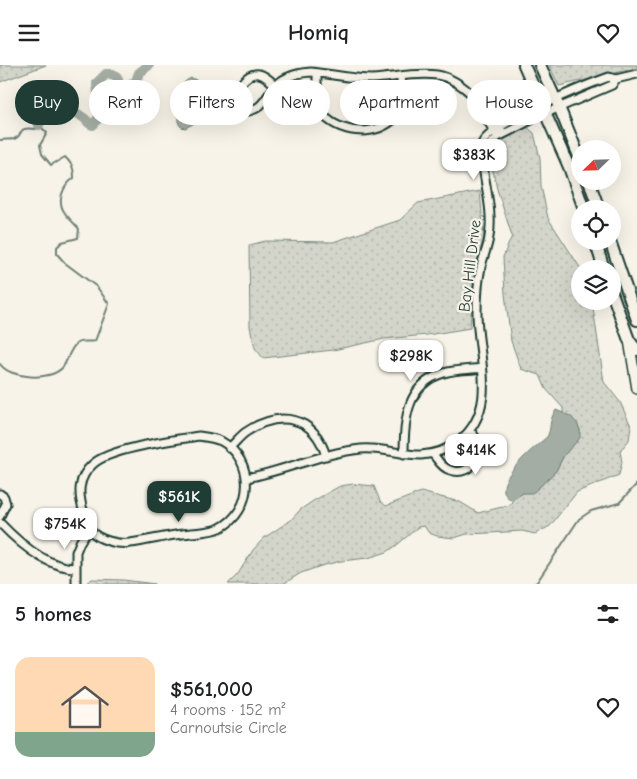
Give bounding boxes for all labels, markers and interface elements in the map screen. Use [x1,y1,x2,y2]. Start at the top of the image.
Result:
icon: menu [15,19,43,47]
icon: heart [594,19,622,47]
text: Homiq [288,20,349,46]
chip: Buy [15,80,79,125]
chip: Rent [89,80,160,125]
chip: Filters [170,80,253,125]
chip: New [263,80,330,125]
chip: Apartment [340,80,457,125]
chip: House [467,80,551,125]
pin: $383K [439,139,509,181]
north arrow [571,140,621,190]
map controls [571,140,621,310]
text: $383K [453,146,495,164]
button: locate [571,200,621,250]
street label: Bay Hill Drive [455,219,485,313]
button: layers [571,260,621,310]
pin: $298K [376,339,446,382]
text: $298K [389,347,433,365]
pin: $414K [441,433,511,476]
text: $414K [456,441,496,459]
pin: $561K [144,481,214,523]
text: $561K [158,488,200,506]
pin: $754K [30,507,100,550]
text: $754K [44,515,86,533]
icon: filters [594,600,622,628]
text: 5 homes [15,602,92,626]
icon: home [55,677,115,737]
text: $561,000 [170,677,253,701]
icon: heart [594,693,622,721]
text: 4 rooms · 152 m² [170,701,285,719]
text: Carnoutsie Circle [170,719,287,737]

